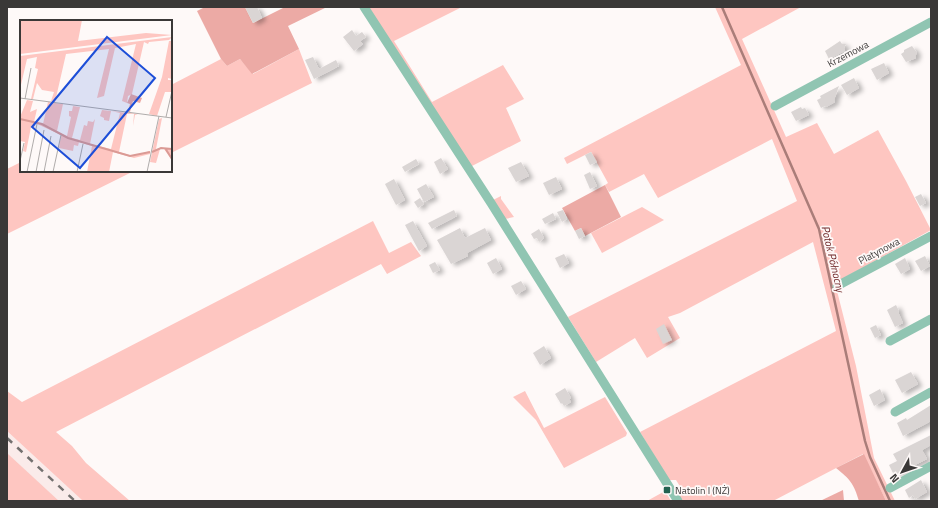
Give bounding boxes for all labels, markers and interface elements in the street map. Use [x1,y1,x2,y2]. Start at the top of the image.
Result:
inset map [20,20,172,172]
street label: Krzemowa [825,37,871,71]
water label: Potok Północny [818,224,849,295]
street label: Platynowa [856,234,902,268]
north arrow [882,452,922,492]
text: N [886,470,903,486]
place label: Natolin I (NŻ) [675,483,730,498]
marker: Natolin I (NŻ) [662,485,672,495]

